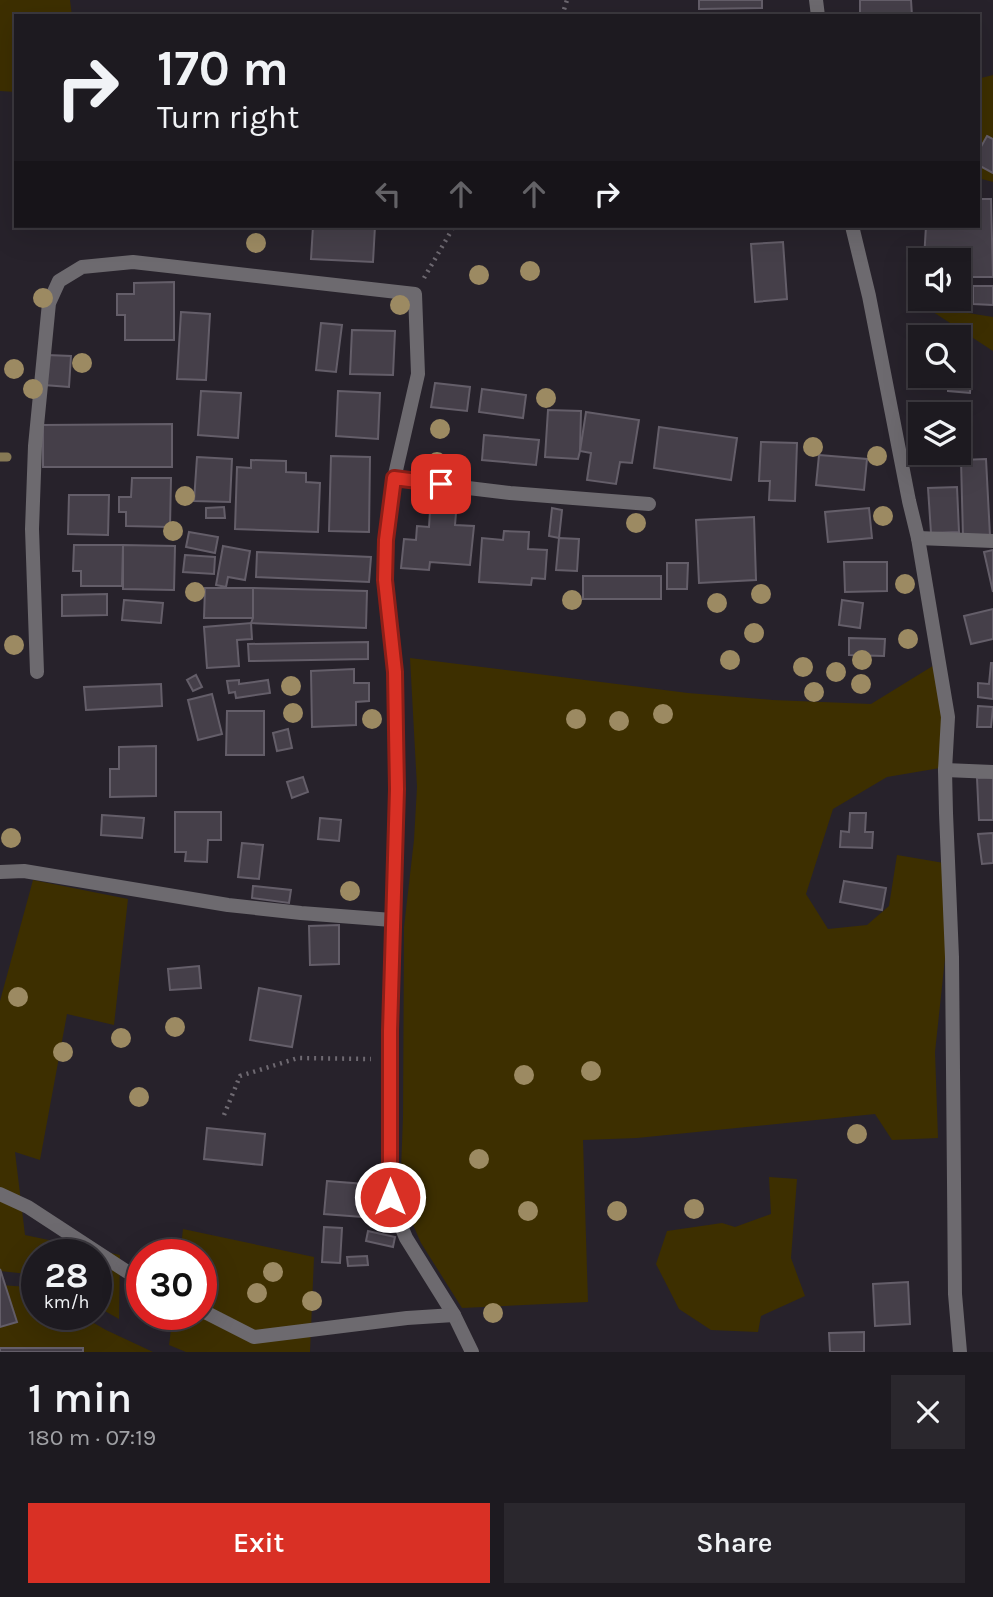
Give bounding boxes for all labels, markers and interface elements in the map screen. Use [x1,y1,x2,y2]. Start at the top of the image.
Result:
text: 170 m [157,40,289,97]
icon: right [42,42,133,133]
text: Turn right [157,99,299,136]
icon: left [369,175,407,213]
icon: ahead [442,175,480,213]
icon: ahead [515,175,553,213]
icon: right [588,175,626,213]
map controls [908,248,971,465]
button: sound [908,248,971,311]
button: search [908,325,971,388]
button: layers [908,402,971,465]
pin [411,454,471,514]
icon: arrive [422,465,460,503]
position arrow [353,1160,427,1234]
speed limit sign: 30 [126,1239,217,1330]
text: 28 [45,1255,88,1296]
text: km/h [44,1291,89,1313]
text: 1 min [28,1373,132,1423]
button: close [891,1375,965,1449]
text: 180 m · 07:19 [28,1424,156,1451]
button: Exit [28,1503,490,1583]
button: Share [504,1503,965,1583]

